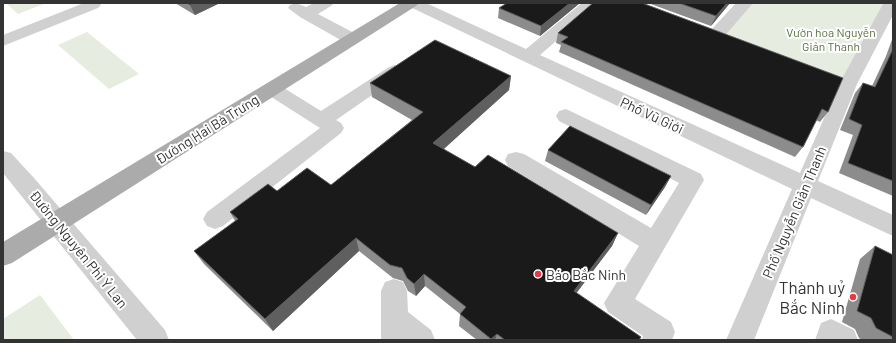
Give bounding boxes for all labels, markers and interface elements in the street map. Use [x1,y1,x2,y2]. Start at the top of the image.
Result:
park label: Vườn hoa Nguyễn Giản Thanh [786,25,876,53]
street label: Đường Hai Bà Trưng [152,90,262,168]
street label: Phố Vũ Giới [618,93,686,137]
street label: Phố Nguyễn Giản Thanh [758,143,830,281]
street label: Đường Nguyên Phi Ỷ Lan [26,187,132,311]
place label: Báo Bắc Ninh [546,266,626,283]
marker: Báo Bắc Ninh [533,269,543,279]
place label: Thành uỷ Bắc Ninh [779,277,845,317]
marker: Thành uỷ Bắc Ninh [848,292,858,302]

